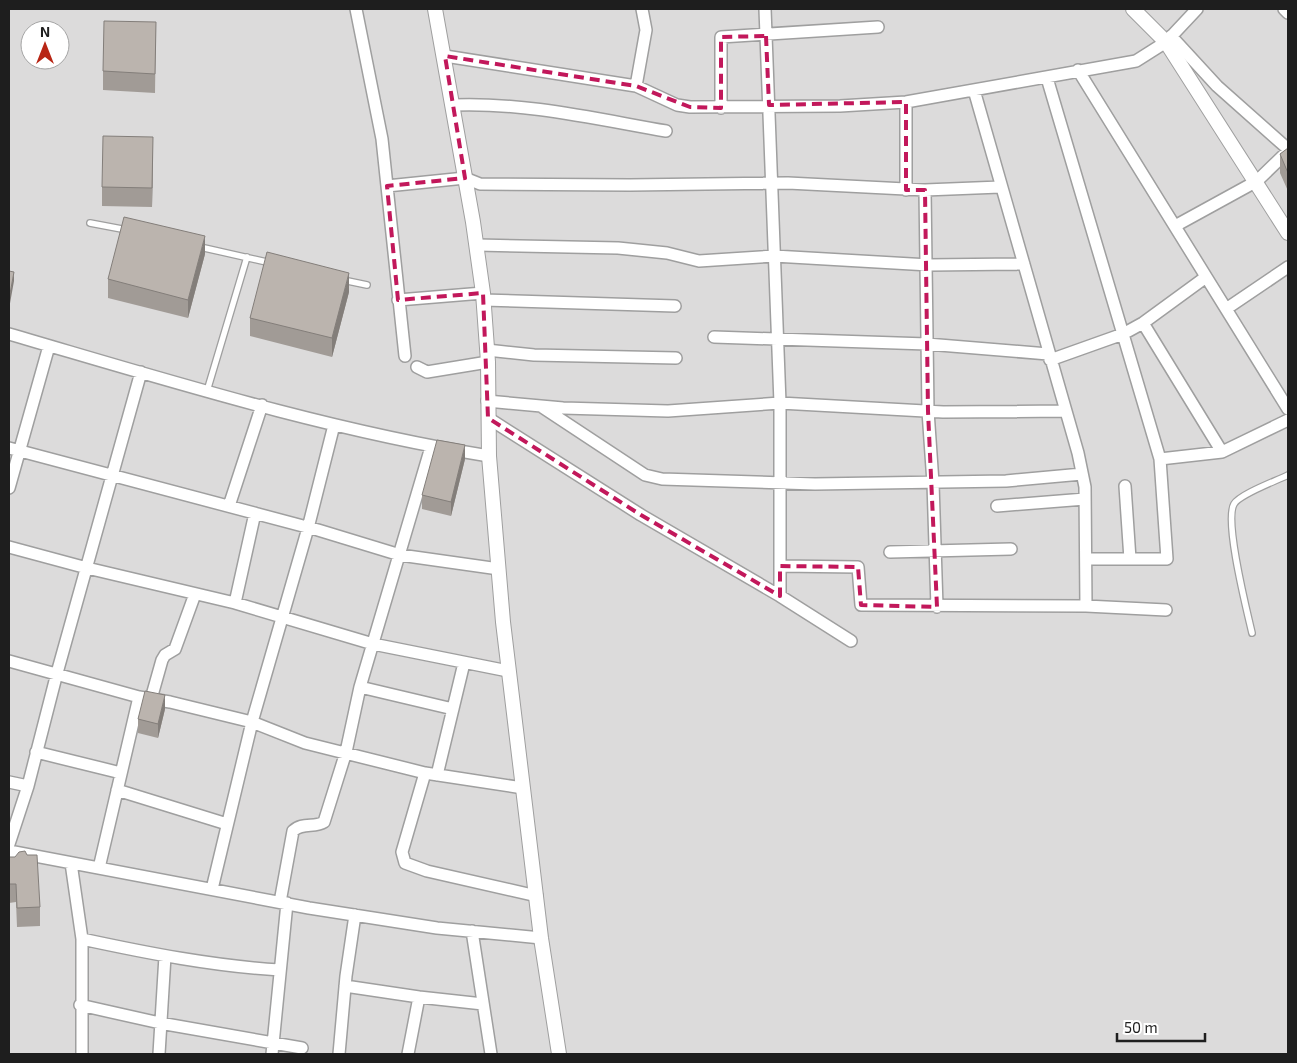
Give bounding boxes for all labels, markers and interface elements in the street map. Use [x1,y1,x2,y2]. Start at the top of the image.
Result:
north arrow [20,20,70,70]
text: N [40,23,50,40]
scale bar [1117,1010,1204,1042]
text: 50 m [1124,1018,1158,1036]

